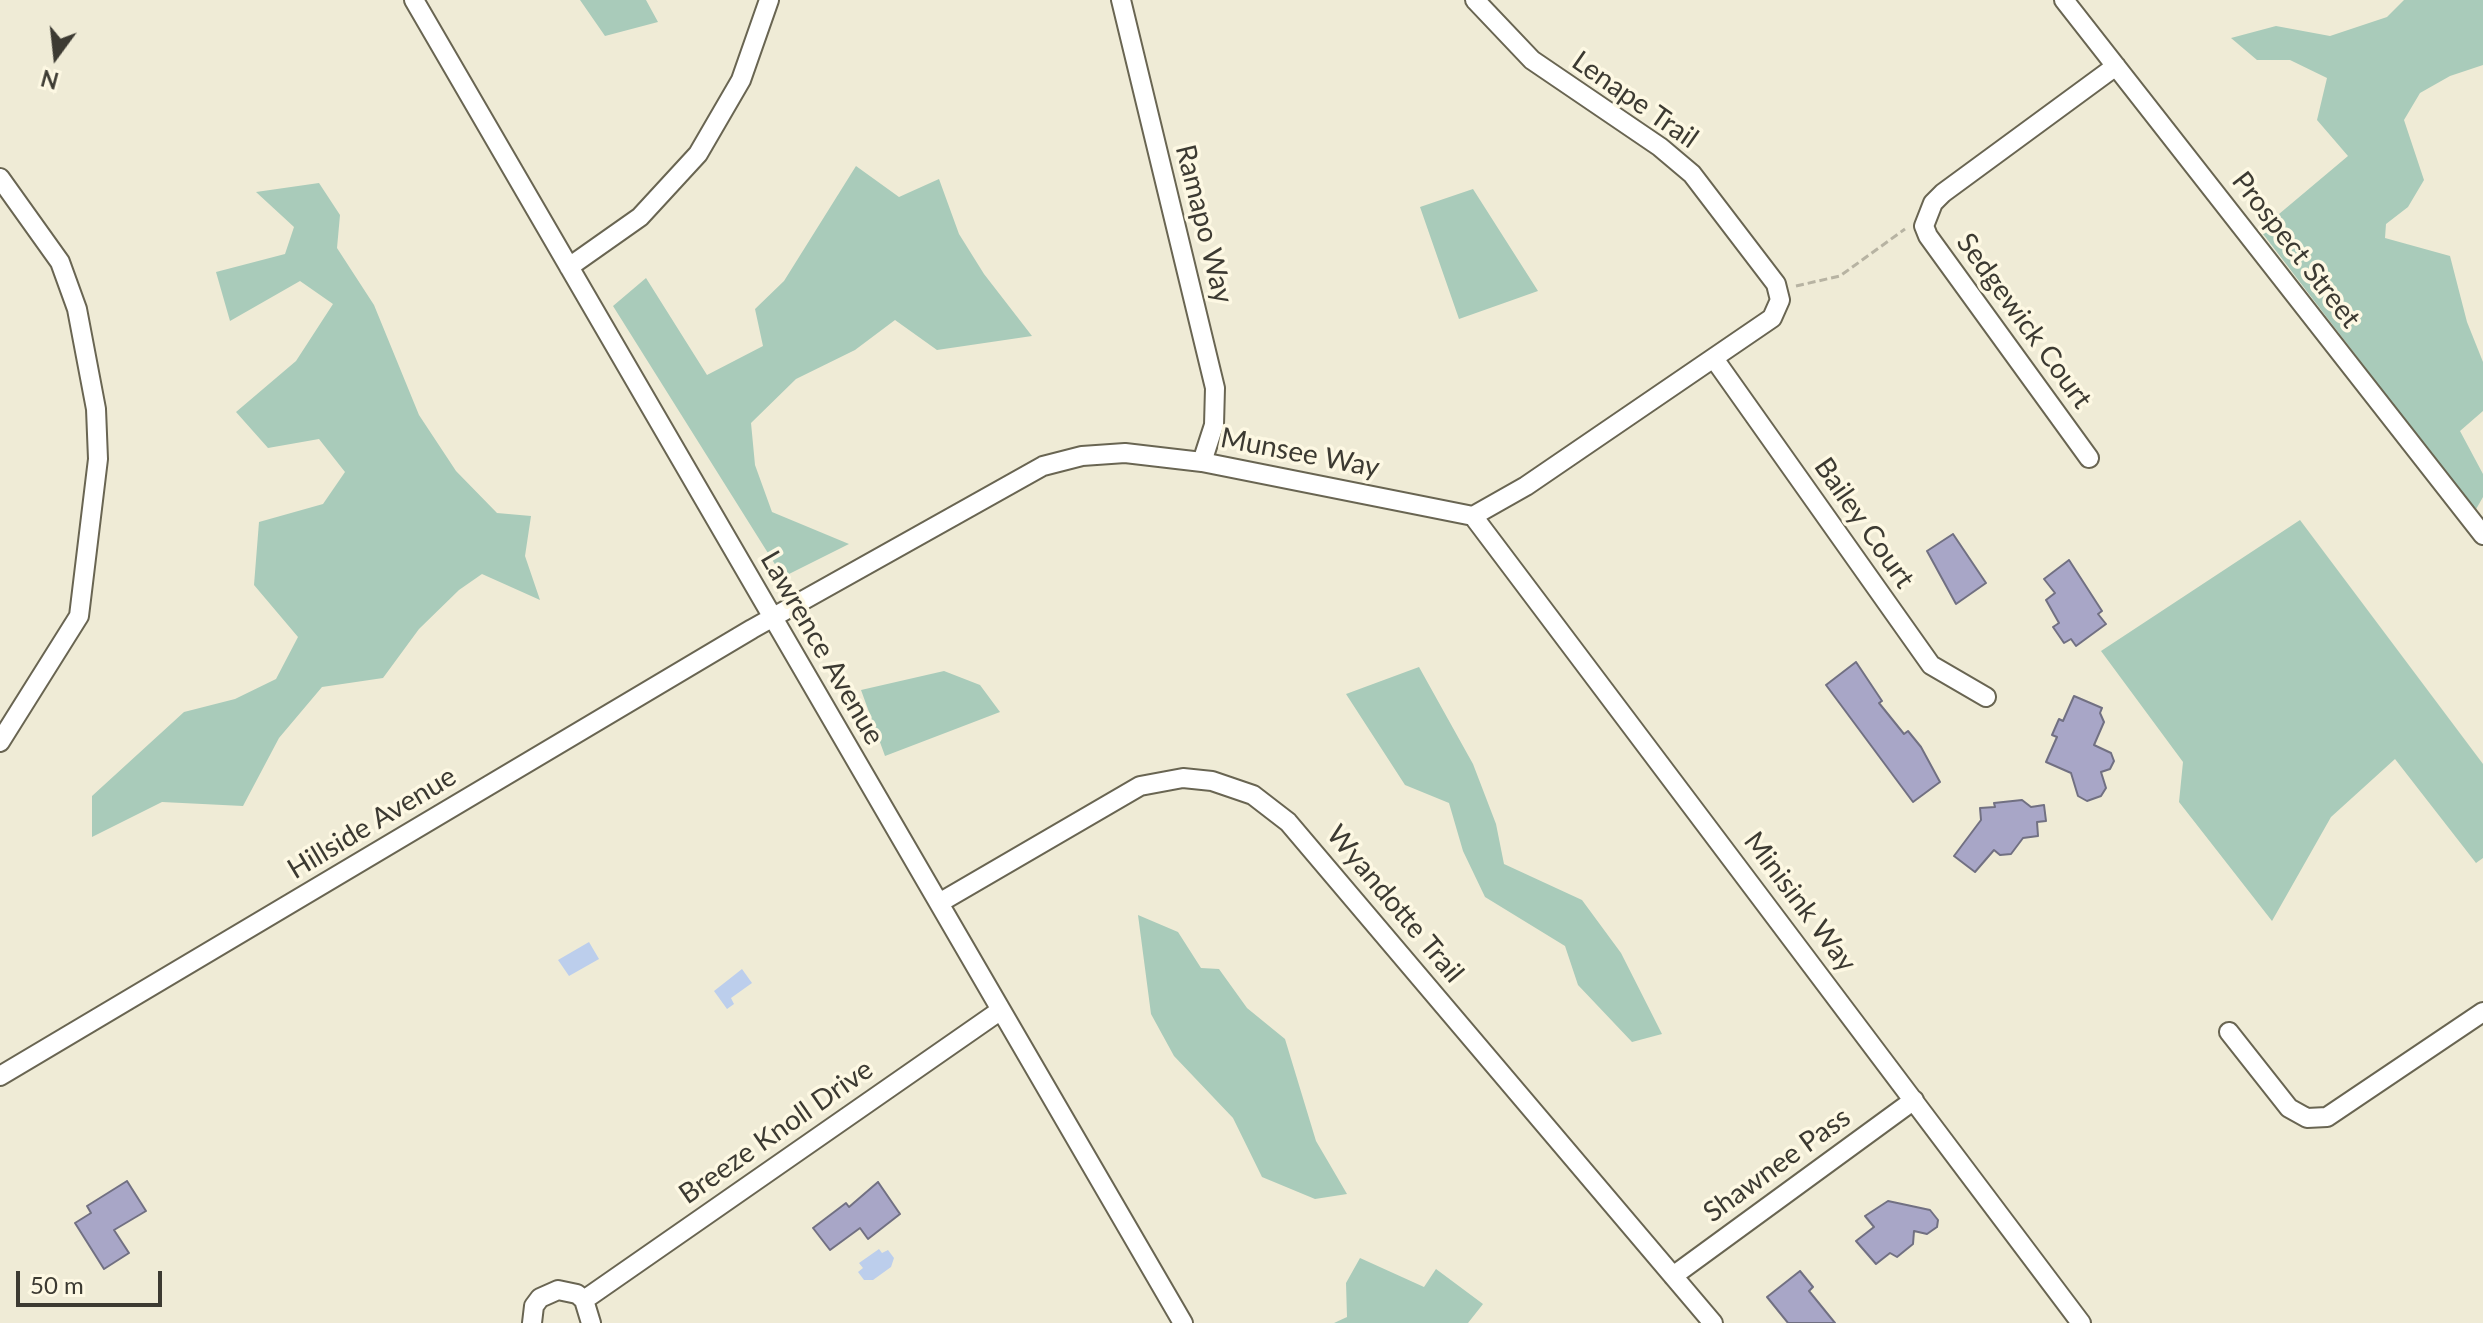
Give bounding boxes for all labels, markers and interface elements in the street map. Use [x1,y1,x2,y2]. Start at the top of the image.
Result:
north arrow [16,16,96,96]
street label: Lenape Trail [1566,44,1704,156]
text: N [38,64,61,95]
street label: Ramapo Way [1168,141,1240,307]
street label: Prospect Street [2225,165,2367,335]
street label: Sedgewick Court [1949,227,2099,415]
street label: Munsee Way [1218,421,1382,485]
street label: Bailey Court [1807,451,1921,595]
street label: Lawrence Avenue [753,545,891,751]
street label: Hillside Avenue [282,760,462,886]
street label: Wyandotte Trail [1319,818,1471,990]
street label: Minisink Way [1737,826,1863,978]
street label: Breeze Knoll Drive [673,1053,879,1211]
street label: Shawnee Pass [1697,1100,1857,1230]
scale bar [20,1255,166,1305]
text: 50 m [30,1270,84,1299]

